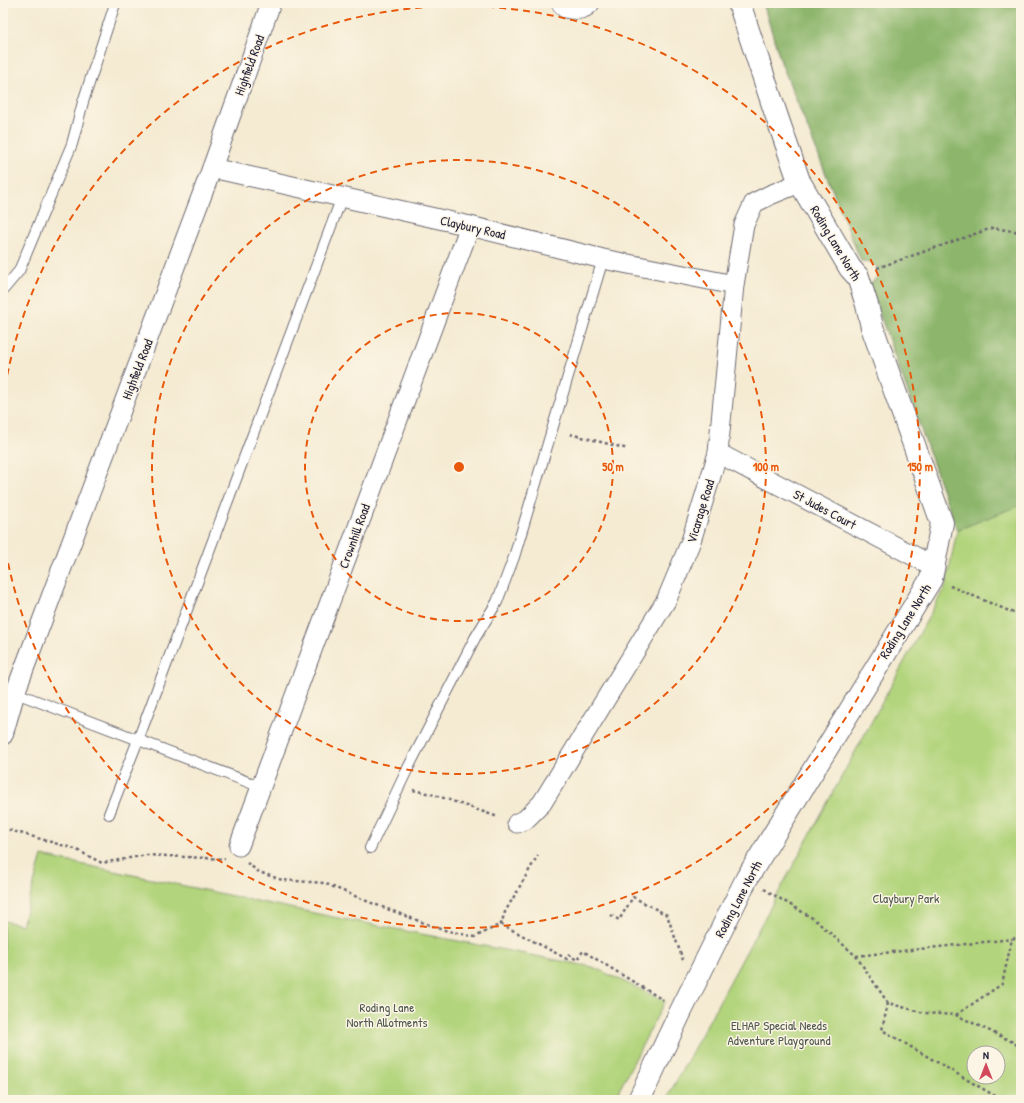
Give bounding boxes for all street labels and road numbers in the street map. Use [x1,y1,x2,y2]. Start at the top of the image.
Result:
street label: Highfield Road [230,32,268,98]
street label: Roding Lane North [806,202,866,284]
street label: Claybury Road [439,211,507,243]
street label: Highfield Road [117,336,157,402]
street label: Vicarage Road [682,477,718,545]
street label: St Judes Court [790,485,860,533]
street label: Crownhill Road [334,501,374,571]
street label: Roding Lane North [875,580,935,662]
street label: Roding Lane North [710,857,766,941]

